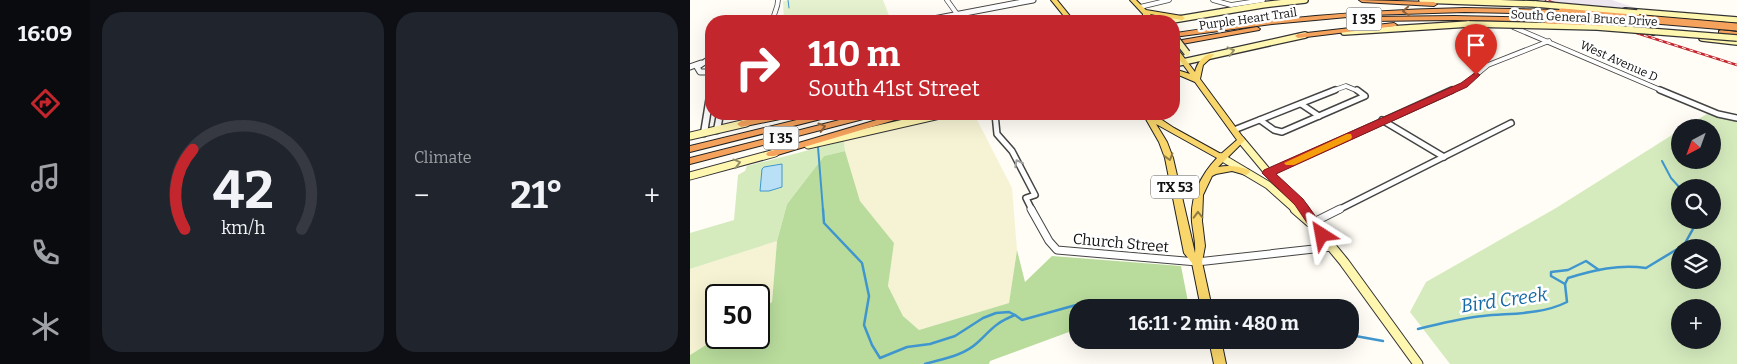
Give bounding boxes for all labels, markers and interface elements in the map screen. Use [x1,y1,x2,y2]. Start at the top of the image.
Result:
street label: Purple Heart Trail [1198,5,1298,33]
one-way arrow [1402,5,1410,16]
street label: South General Bruce Drive [1510,7,1658,29]
road number: I 35 [1346,8,1382,30]
text: 16:09 [18,20,72,47]
pin [1455,24,1497,75]
icon: arrive [1462,31,1490,59]
text: 110 m [808,33,900,75]
icon: right [725,35,790,100]
street label: West Avenue D [1578,38,1660,84]
one-way arrow [1227,46,1236,57]
text: South 41st Street [808,75,980,102]
icon: directions [28,86,63,121]
north arrow [1671,119,1721,169]
map controls [1671,119,1721,349]
one-way arrow [818,122,826,133]
road number: I 35 [764,126,798,150]
text: Climate [414,148,472,167]
one-way arrow [1163,152,1173,161]
text: 42 [213,159,273,222]
one-way arrow [733,159,741,169]
one-way arrow [1015,159,1025,168]
icon: music [28,160,63,195]
text: 21° [510,172,563,218]
road number: TX 53 [1151,176,1199,198]
text: − [414,179,429,212]
text: + [644,179,660,212]
button: search [1671,179,1721,229]
position arrow [1295,208,1347,260]
one-way arrow [1192,210,1203,218]
text: km/h [221,217,265,239]
street label: Church Street [1072,230,1170,256]
icon: phone [28,235,63,270]
button: layers [1671,239,1721,289]
water label: Bird Creek [1459,282,1550,317]
speed limit sign: 50 [705,284,770,349]
button: + [1671,299,1721,349]
icon: climate [28,309,63,344]
text: 16:11 · 2 min · 480 m [1129,312,1299,335]

